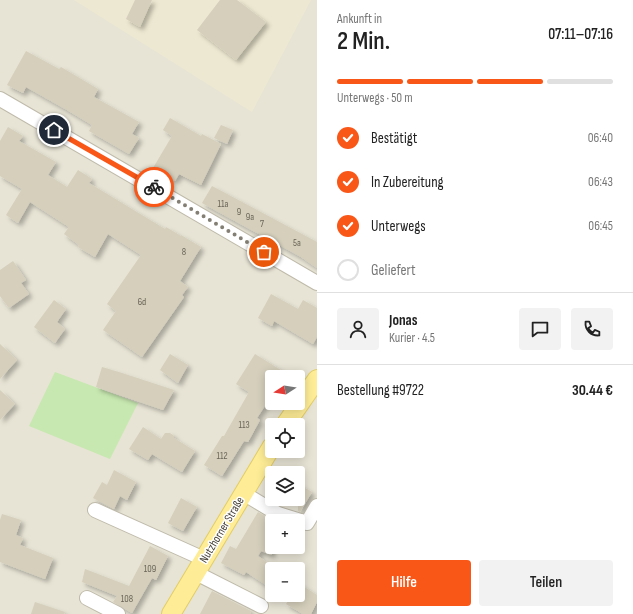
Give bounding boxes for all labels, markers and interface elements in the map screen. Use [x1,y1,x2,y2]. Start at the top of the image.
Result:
text: Ankunft in [337,11,382,27]
text: 07:11–07:16 [548,25,613,44]
text: 2 Min. [337,26,390,57]
text: Unterwegs · 50 m [337,90,413,106]
pin [37,113,71,147]
icon: home [43,119,65,141]
icon: check [337,127,359,149]
text: Bestätigt [371,129,417,148]
text: 06:40 [588,130,613,146]
courier [134,167,174,207]
icon: check [337,171,359,193]
text: In Zubereitung [371,173,444,192]
text: 06:43 [588,174,613,190]
icon: bike [143,176,165,198]
house number: 11a [218,198,229,210]
house number: 9 [237,206,241,218]
house number: 9a [246,211,254,223]
icon: check [337,215,359,237]
text: Unterwegs [371,217,426,236]
house number: 7 [260,218,264,230]
text: 06:45 [588,218,613,234]
pin [247,235,281,269]
house number: 5a [293,237,301,249]
icon: bag [253,241,275,263]
house number: 8 [182,246,186,258]
text: Geliefert [371,261,416,280]
house number: 6d [138,296,146,308]
button: person [337,308,379,350]
button: chat [519,308,561,350]
button: phone [571,308,613,350]
text: Jonas [389,311,417,330]
text: Kurier · 4.5 [389,330,435,346]
north arrow [265,370,305,410]
map controls [265,370,305,602]
text: Bestellung #9722 [337,381,424,400]
text: 30.44 € [572,381,613,400]
button: locate [265,418,305,458]
house number: 113 [238,419,250,431]
house number: 112 [216,450,228,462]
button: layers [265,466,305,506]
street label: Nutzhorner Straße [196,494,248,566]
button: + [265,514,305,554]
button: Hilfe [337,560,471,606]
button: Teilen [479,560,613,606]
button: − [265,562,305,602]
house number: 109 [144,563,156,575]
house number: 108 [121,593,133,605]

